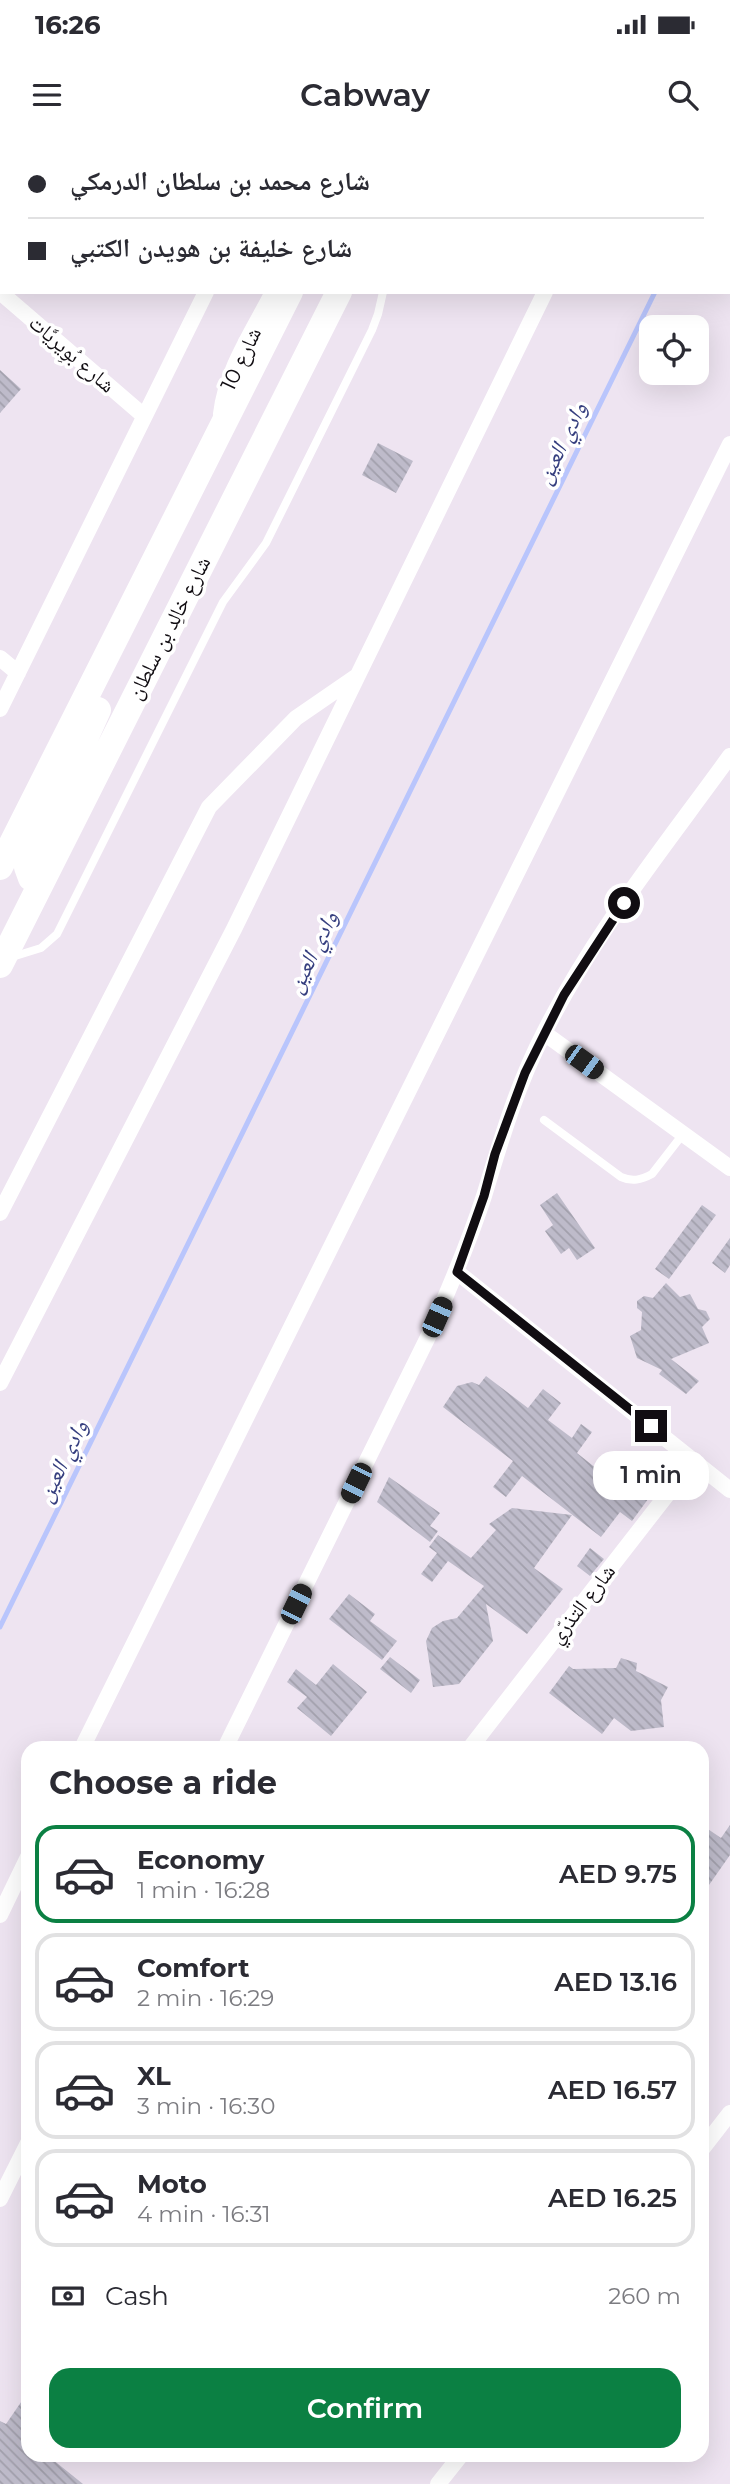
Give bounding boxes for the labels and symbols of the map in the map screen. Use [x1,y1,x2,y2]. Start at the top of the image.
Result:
street label: شارع بُوِيريَّات [22,310,120,400]
street label: شارع 10 [215,323,267,395]
water label: وادي العين [529,397,597,491]
street label: شارع خالِد بن سلطان [122,552,216,704]
route start [608,887,640,919]
water label: وادي العين [280,906,348,1000]
car [561,1041,608,1083]
car [419,1294,456,1340]
route end [635,1410,667,1442]
water label: وادي العين [30,1415,98,1509]
callout: 1 min [593,1450,709,1500]
car [338,1460,375,1506]
street label: شارع التذرّي [543,1559,624,1651]
car [278,1581,315,1627]

